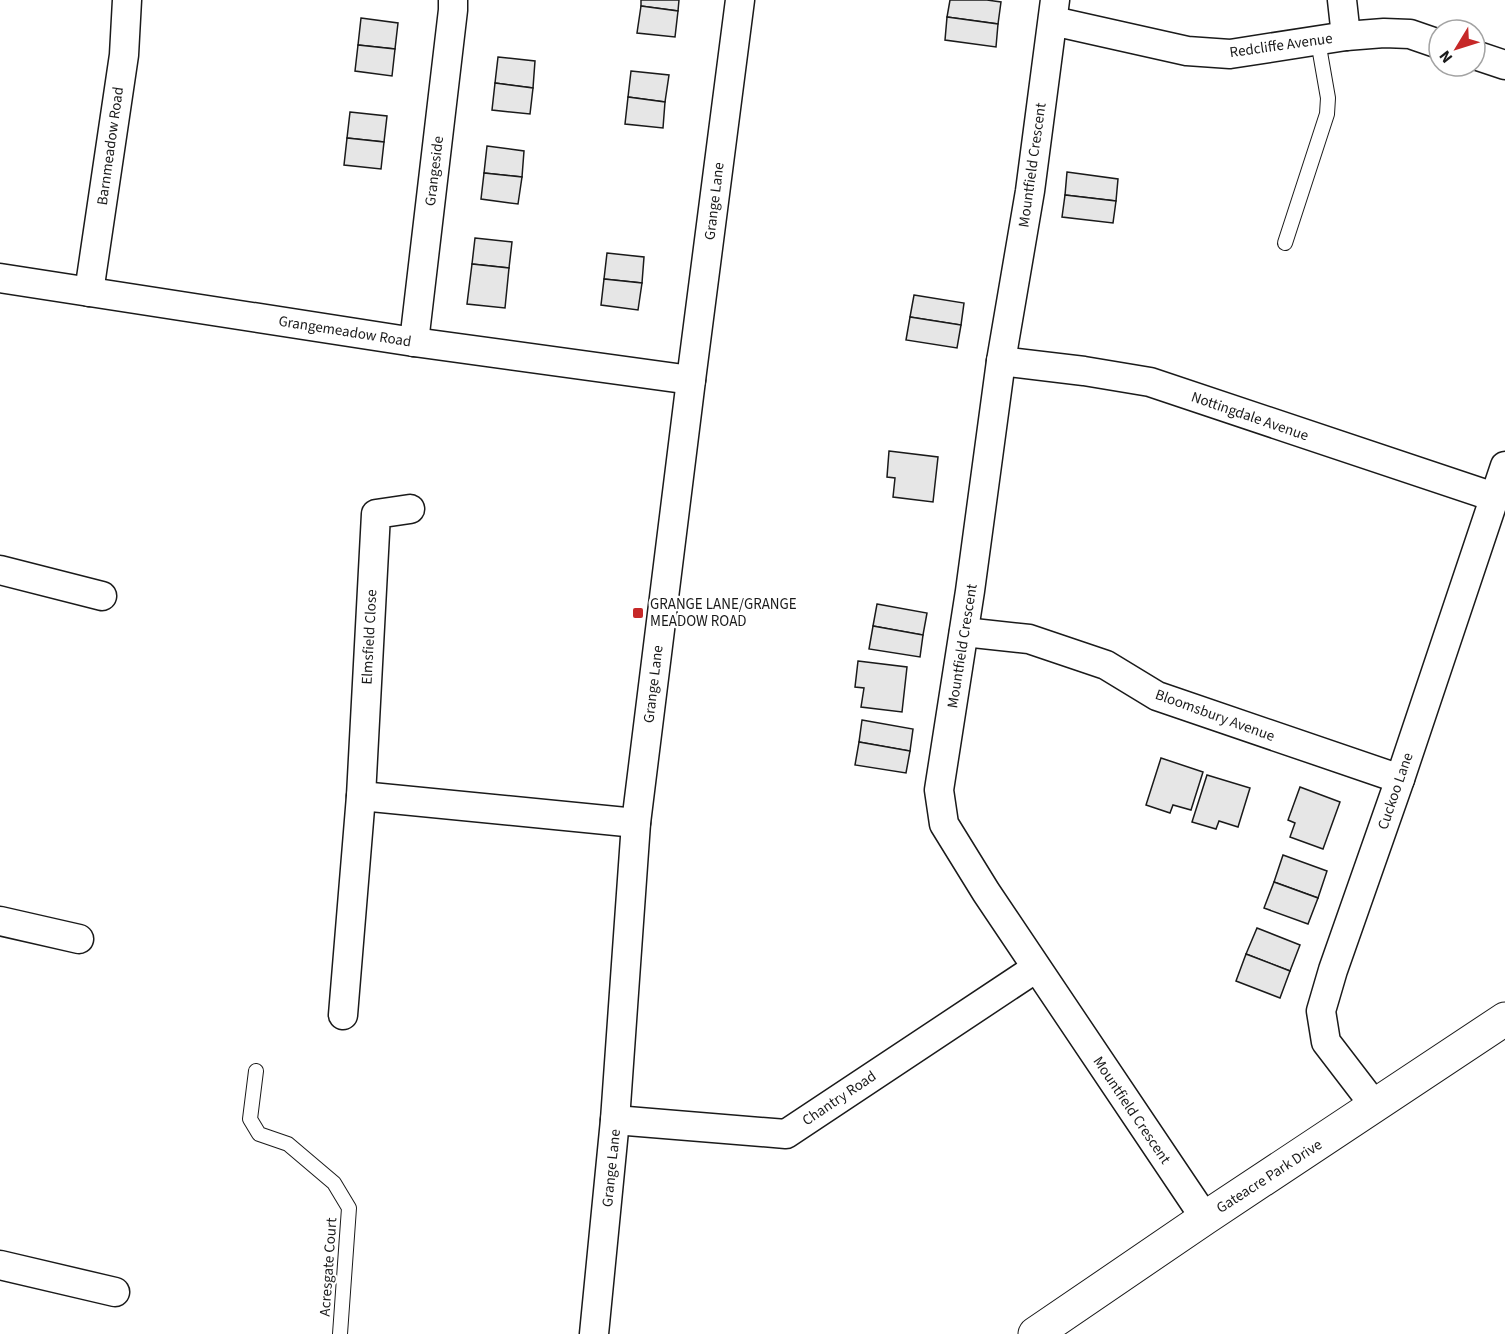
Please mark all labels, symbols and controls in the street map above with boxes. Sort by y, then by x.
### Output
north arrow [1427,18,1487,78]
street label: Redcliffe Avenue [1228,28,1334,63]
text: N [1434,46,1458,68]
street label: Barnmeadow Road [92,85,129,207]
street label: Mountfield Crescent [1013,101,1052,229]
street label: Grangeside [420,135,449,207]
street label: Grange Lane [699,161,730,241]
street label: Grangemeadow Road [277,311,413,352]
street label: Nottingdale Avenue [1188,387,1311,446]
street label: Mountfield Crescent [942,582,983,710]
street label: Elmsfield Close [357,589,382,685]
place label: GRANGE LANE/GRANGE MEADOW ROAD [650,594,797,632]
marker: GRANGE LANE/GRANGE MEADOW ROAD [631,606,645,620]
street label: Grange Lane [638,644,669,724]
street label: Bloomsbury Avenue [1152,684,1278,747]
street label: Cuckoo Lane [1372,750,1418,833]
street label: Mountfield Crescent [1088,1052,1175,1168]
street label: Chantry Road [798,1066,881,1131]
street label: Grange Lane [597,1128,626,1208]
street label: Gateacre Park Drive [1212,1134,1326,1218]
street label: Acresgate Court [315,1217,342,1317]

